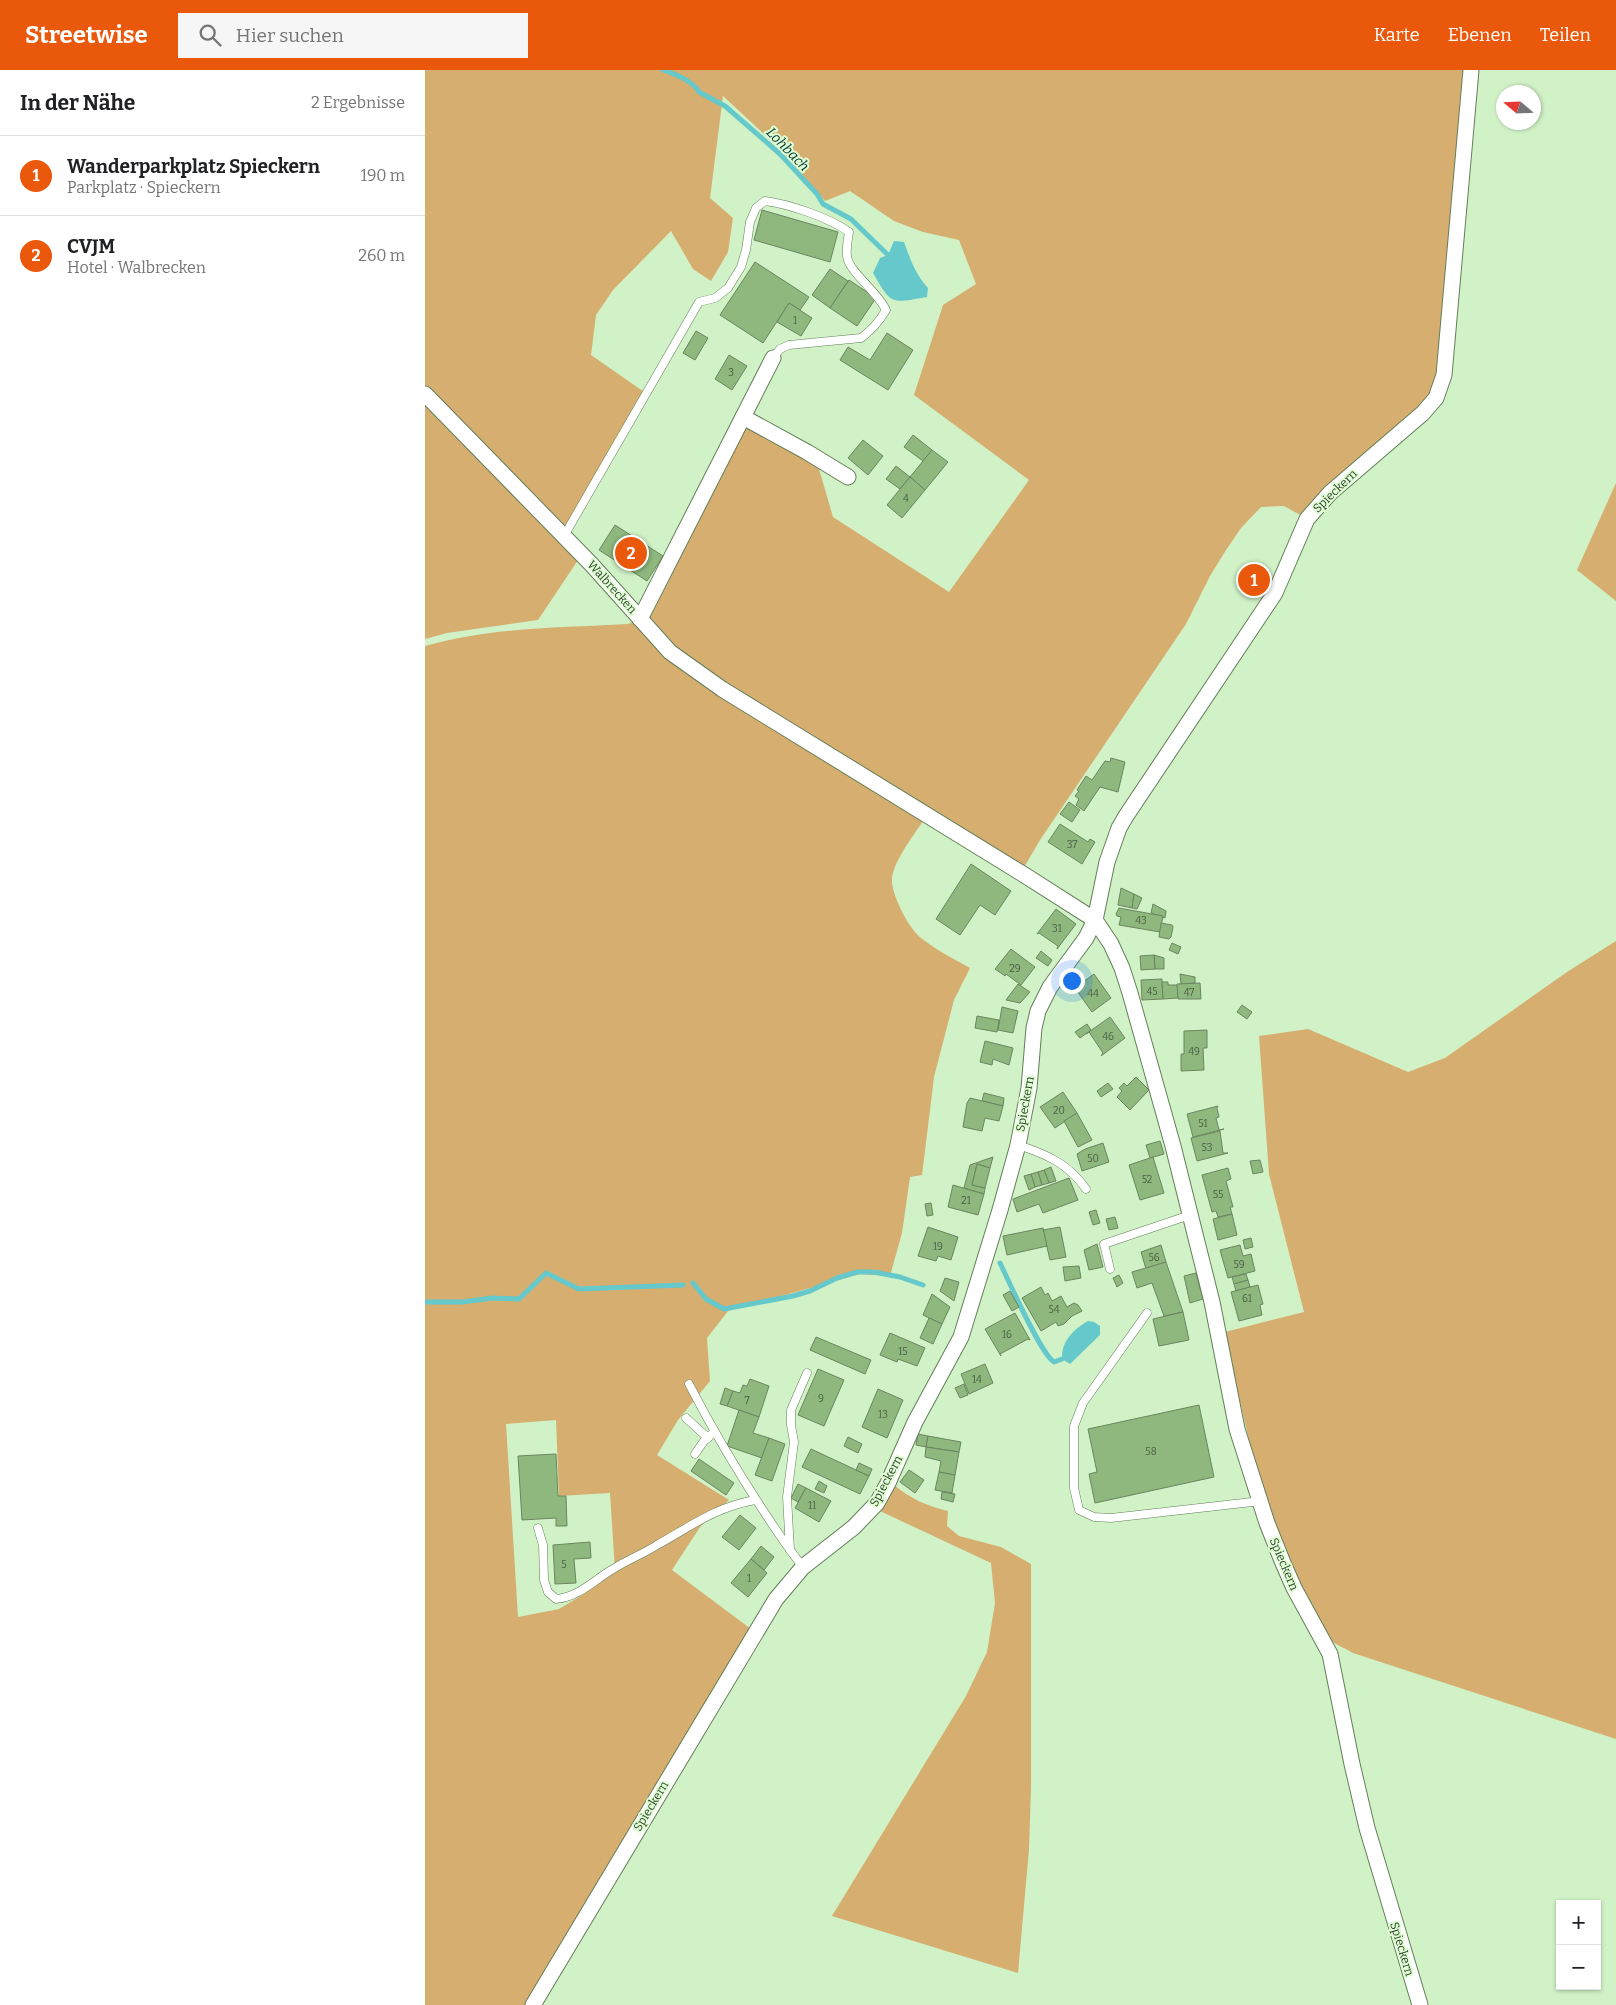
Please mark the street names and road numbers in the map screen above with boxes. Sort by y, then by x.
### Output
street label: Spieckern [1310,466,1360,515]
street label: Walbrecken [585,558,640,617]
street label: Spieckern [1013,1075,1037,1133]
street label: Spieckern [867,1453,905,1509]
street label: Spieckern [1267,1536,1301,1593]
street label: Spieckern [631,1778,672,1833]
street label: Spieckern [1387,1920,1417,1978]

